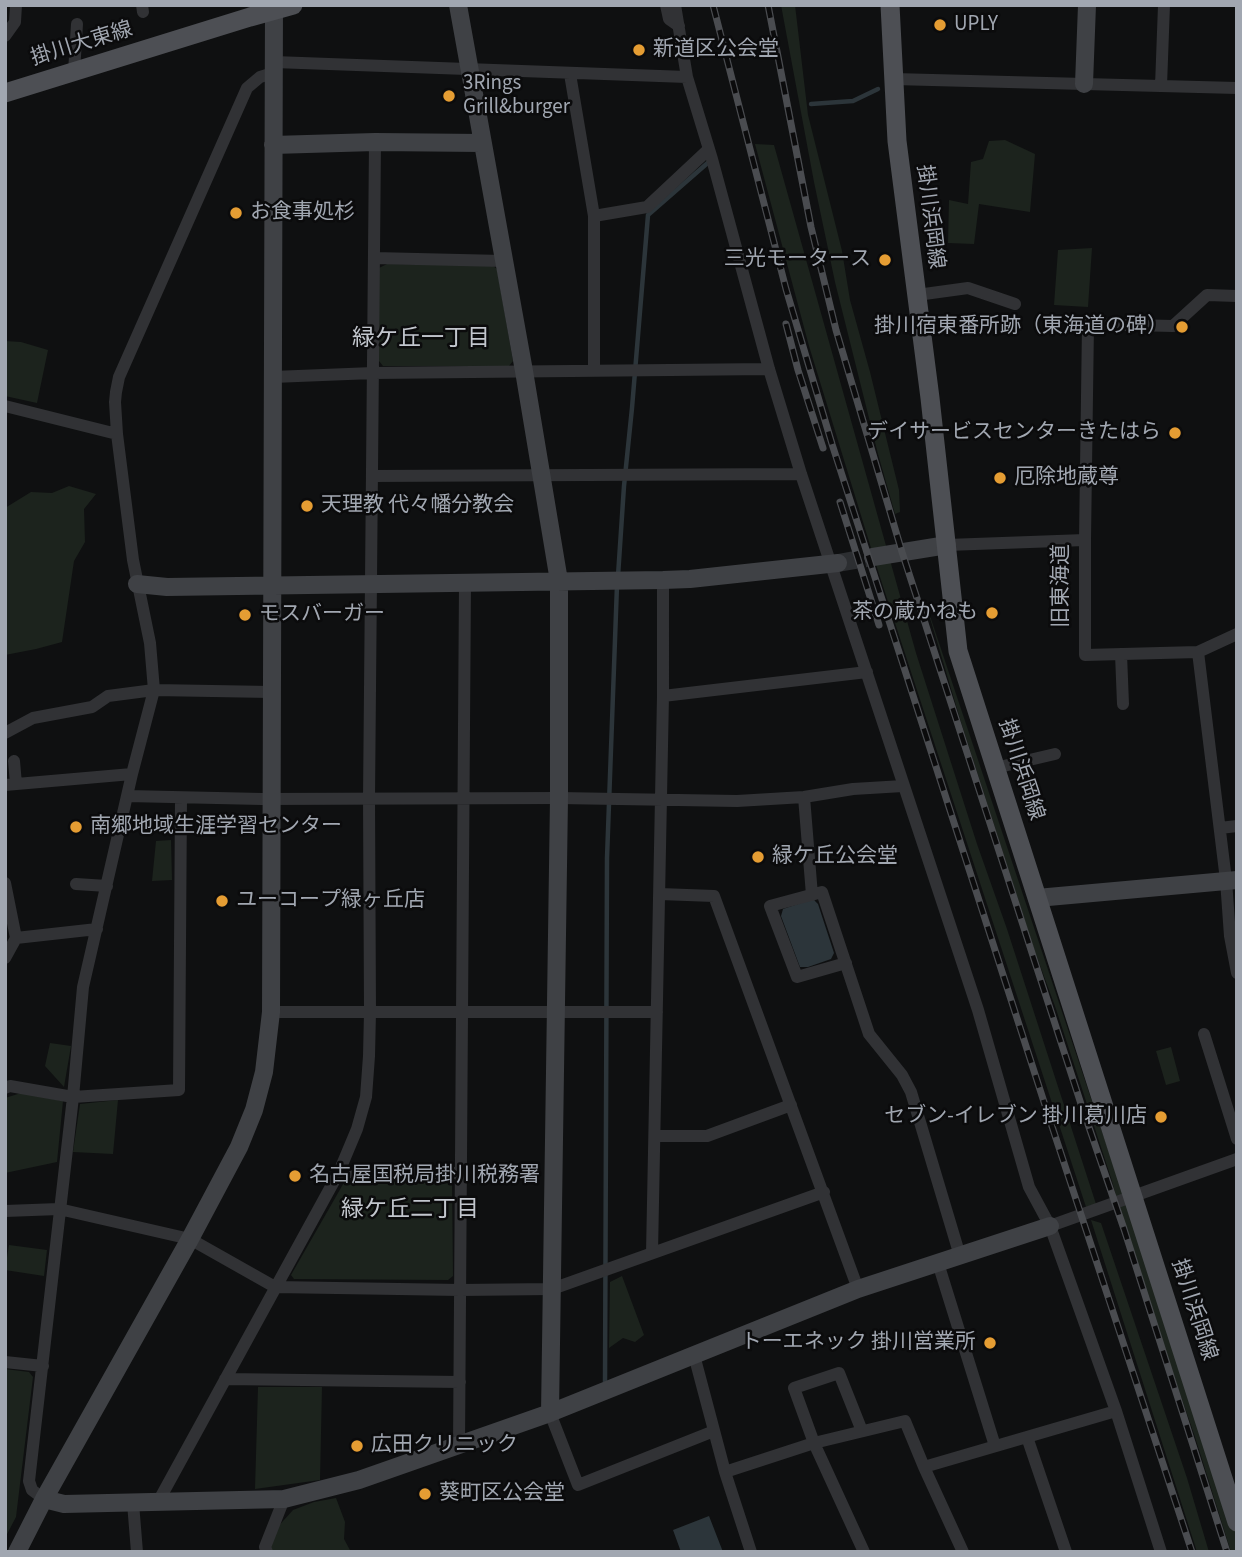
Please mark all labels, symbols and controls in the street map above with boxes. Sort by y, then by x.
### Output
place label: UPLY [954,12,998,38]
marker: UPLY [932,17,948,33]
street label: 掛川大東線 [28,18,136,72]
place label: 新道区公会堂 [653,37,779,63]
marker: 新道区公会堂 [631,42,647,58]
place label: 3Rings Grill&burger [463,71,570,121]
marker: 3Rings Grill&burger [441,88,457,104]
street label: 掛川浜岡線 [910,163,948,271]
place label: お食事処杉 [250,200,355,226]
marker: お食事処杉 [228,205,244,221]
place label: 三光モータース [724,247,871,273]
marker: 三光モータース [877,252,893,268]
place label: 掛川宿東番所跡（東海道の碑） [874,314,1168,340]
marker: 掛川宿東番所跡（東海道の碑） [1174,319,1190,335]
district label: 緑ケ丘一丁目 [352,326,490,354]
place label: デイサービスセンターきたはら [867,420,1161,446]
marker: デイサービスセンターきたはら [1167,425,1183,441]
place label: 厄除地蔵尊 [1014,465,1119,491]
marker: 厄除地蔵尊 [992,470,1008,486]
place label: 天理教 代々幡分教会 [321,493,514,519]
marker: 天理教 代々幡分教会 [299,498,315,514]
street label: 旧東海道 [1049,544,1075,628]
place label: 茶の蔵かねも [852,600,978,626]
place label: モスバーガー [259,602,385,628]
marker: 茶の蔵かねも [984,605,1000,621]
marker: モスバーガー [237,607,253,623]
street label: 掛川浜岡線 [992,716,1048,824]
place label: 南郷地域生涯学習センター [90,814,342,840]
marker: 南郷地域生涯学習センター [68,819,84,835]
place label: 緑ケ丘公会堂 [772,844,898,870]
marker: 緑ケ丘公会堂 [750,849,766,865]
place label: ユーコープ緑ヶ丘店 [236,888,425,914]
marker: ユーコープ緑ヶ丘店 [214,893,230,909]
place label: セブン-イレブン 掛川葛川店 [884,1104,1147,1130]
marker: セブン-イレブン 掛川葛川店 [1153,1109,1169,1125]
place label: 名古屋国税局掛川税務署 [309,1163,540,1189]
marker: 名古屋国税局掛川税務署 [287,1168,303,1184]
district label: 緑ケ丘二丁目 [341,1197,479,1225]
street label: 掛川浜岡線 [1165,1256,1221,1364]
place label: トーエネック 掛川営業所 [741,1330,976,1356]
marker: トーエネック 掛川営業所 [982,1335,998,1351]
place label: 広田クリニック [371,1433,518,1459]
marker: 広田クリニック [349,1438,365,1454]
place label: 葵町区公会堂 [439,1481,565,1507]
marker: 葵町区公会堂 [417,1486,433,1502]

